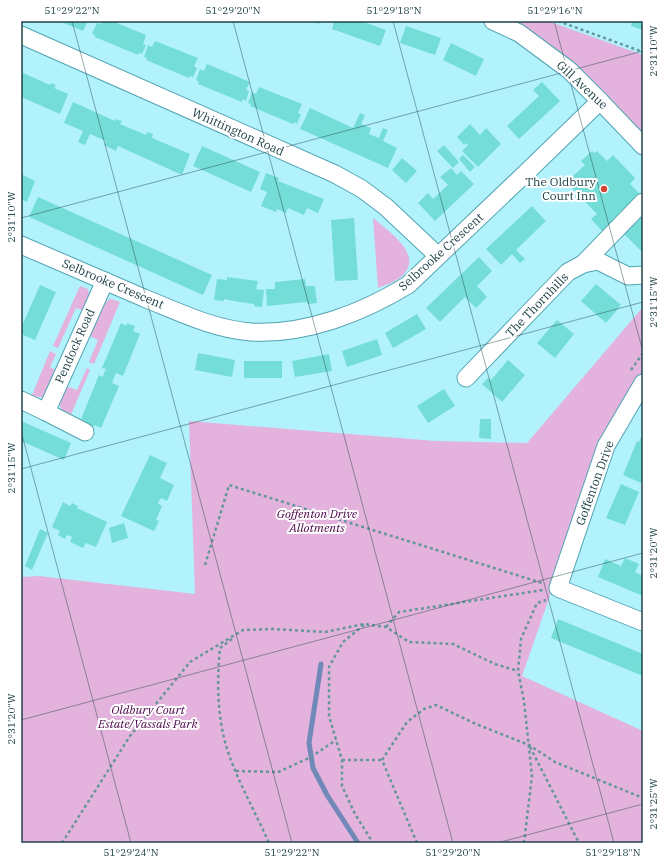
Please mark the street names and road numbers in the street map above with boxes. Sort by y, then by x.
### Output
street label: Gill Avenue [554,57,611,112]
street label: Whittington Road [190,104,287,159]
street label: Selbrooke Crescent [395,210,486,294]
street label: Selbrooke Crescent [60,255,166,312]
street label: The Thornhills [502,269,571,340]
street label: Pendock Road [51,306,98,385]
street label: Goffenton Drive [572,438,617,527]

